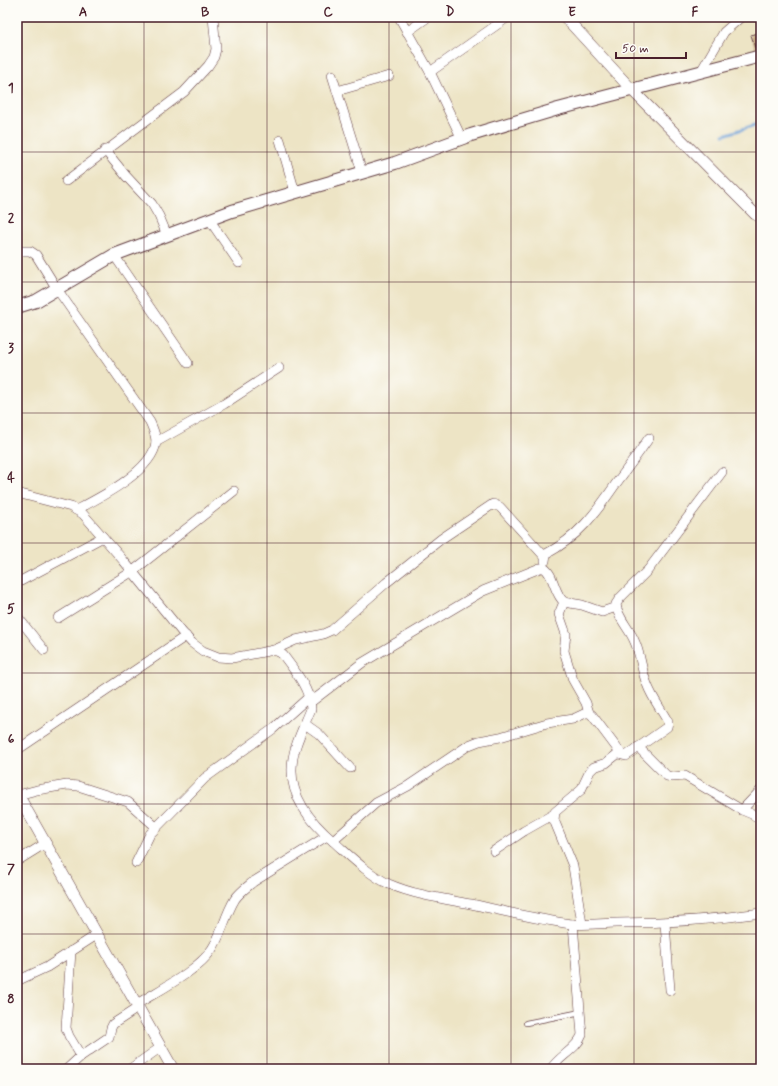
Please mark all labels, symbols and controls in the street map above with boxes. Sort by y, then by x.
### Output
text: A [79,4,87,21]
text: B [201,4,210,21]
text: C [323,4,333,21]
text: D [446,4,455,21]
text: E [568,4,576,21]
text: F [692,4,699,21]
scale bar [616,34,686,60]
text: 50 m [622,41,649,57]
text: 1 [8,80,14,97]
text: 2 [8,210,15,227]
text: 3 [8,340,14,357]
text: 4 [7,470,15,487]
text: 5 [7,601,15,618]
text: 6 [8,731,15,748]
text: 7 [7,861,15,878]
text: 8 [7,991,15,1008]

